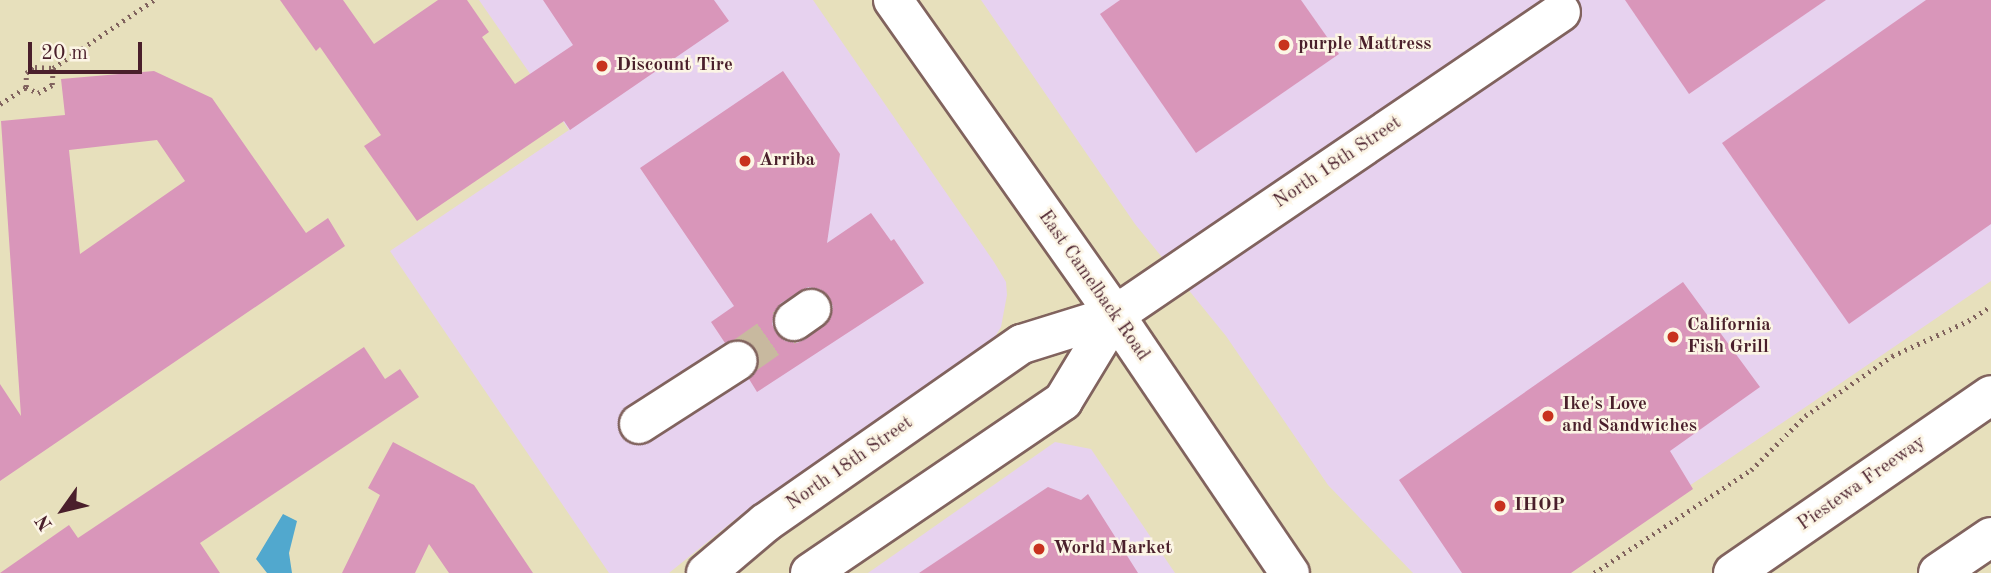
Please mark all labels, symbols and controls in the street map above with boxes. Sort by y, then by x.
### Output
scale bar [32,28,145,72]
place label: purple Mattress [1298,34,1431,56]
marker: purple Mattress [1276,37,1292,53]
text: 20 m [41,43,88,64]
place label: Discount Tire [616,55,733,77]
marker: Discount Tire [594,58,610,74]
street label: North 18th Street [1270,112,1406,214]
place label: Arriba [759,150,815,172]
marker: Arriba [737,153,753,169]
street label: East Camelback Road [1032,206,1154,366]
place label: California Fish Grill [1687,315,1771,359]
marker: California Fish Grill [1665,329,1681,345]
place label: Ike's Love and Sandwiches [1562,394,1697,438]
marker: Ike's Love and Sandwiches [1540,408,1556,424]
street label: North 18th Street [782,412,918,516]
street label: Piestewa Freeway [1794,431,1930,537]
north arrow [28,475,98,545]
place label: IHOP [1514,495,1565,517]
marker: IHOP [1492,498,1508,514]
text: N [33,511,57,533]
place label: World Market [1053,538,1172,560]
marker: World Market [1031,541,1047,557]

